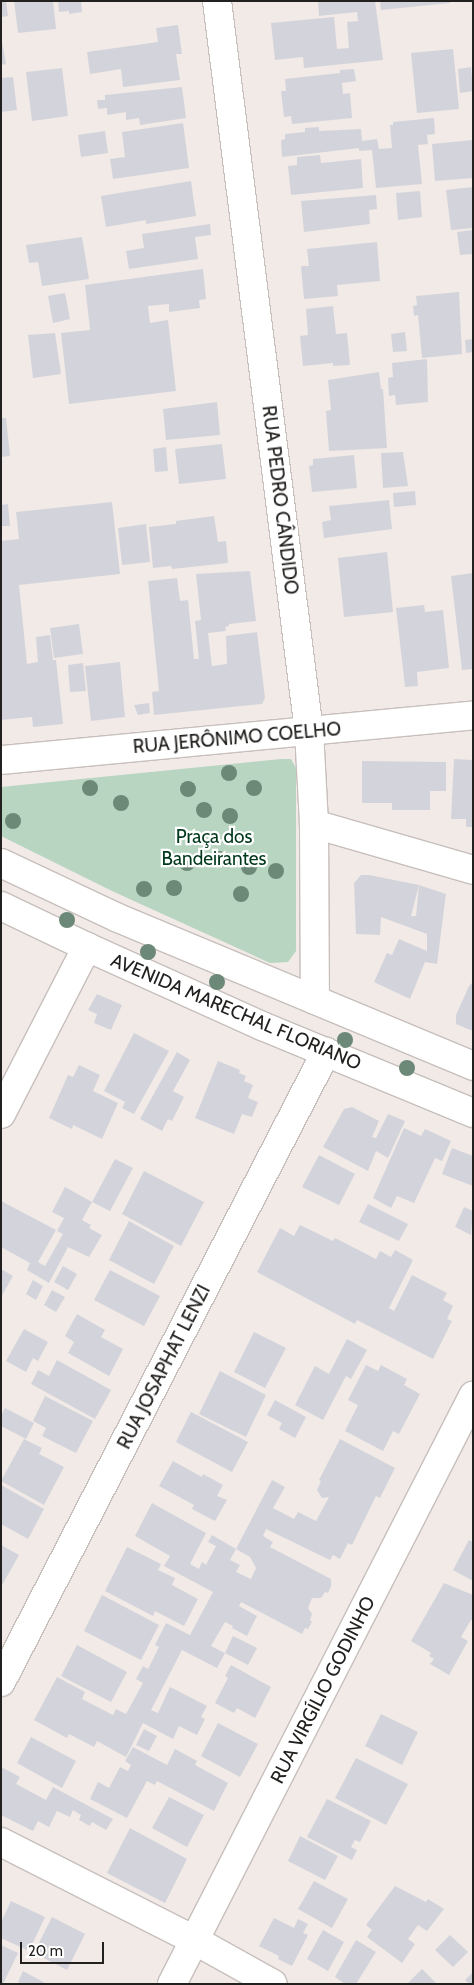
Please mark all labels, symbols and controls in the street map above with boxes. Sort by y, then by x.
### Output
street label: RUA PEDRO CÂNDIDO [257,404,303,596]
street label: RUA JERÔNIMO COELHO [132,718,342,758]
park label: Praça dos Bandeirantes [162,826,266,870]
street label: AVENIDA MARECHAL FLORIANO [107,949,365,1075]
street label: RUA JOSAPHAT LENZI [113,1281,215,1453]
street label: RUA VIRGÍLIO GODINHO [266,1593,380,1787]
scale bar [22,1932,106,1964]
text: 20 m [28,1942,63,1960]

